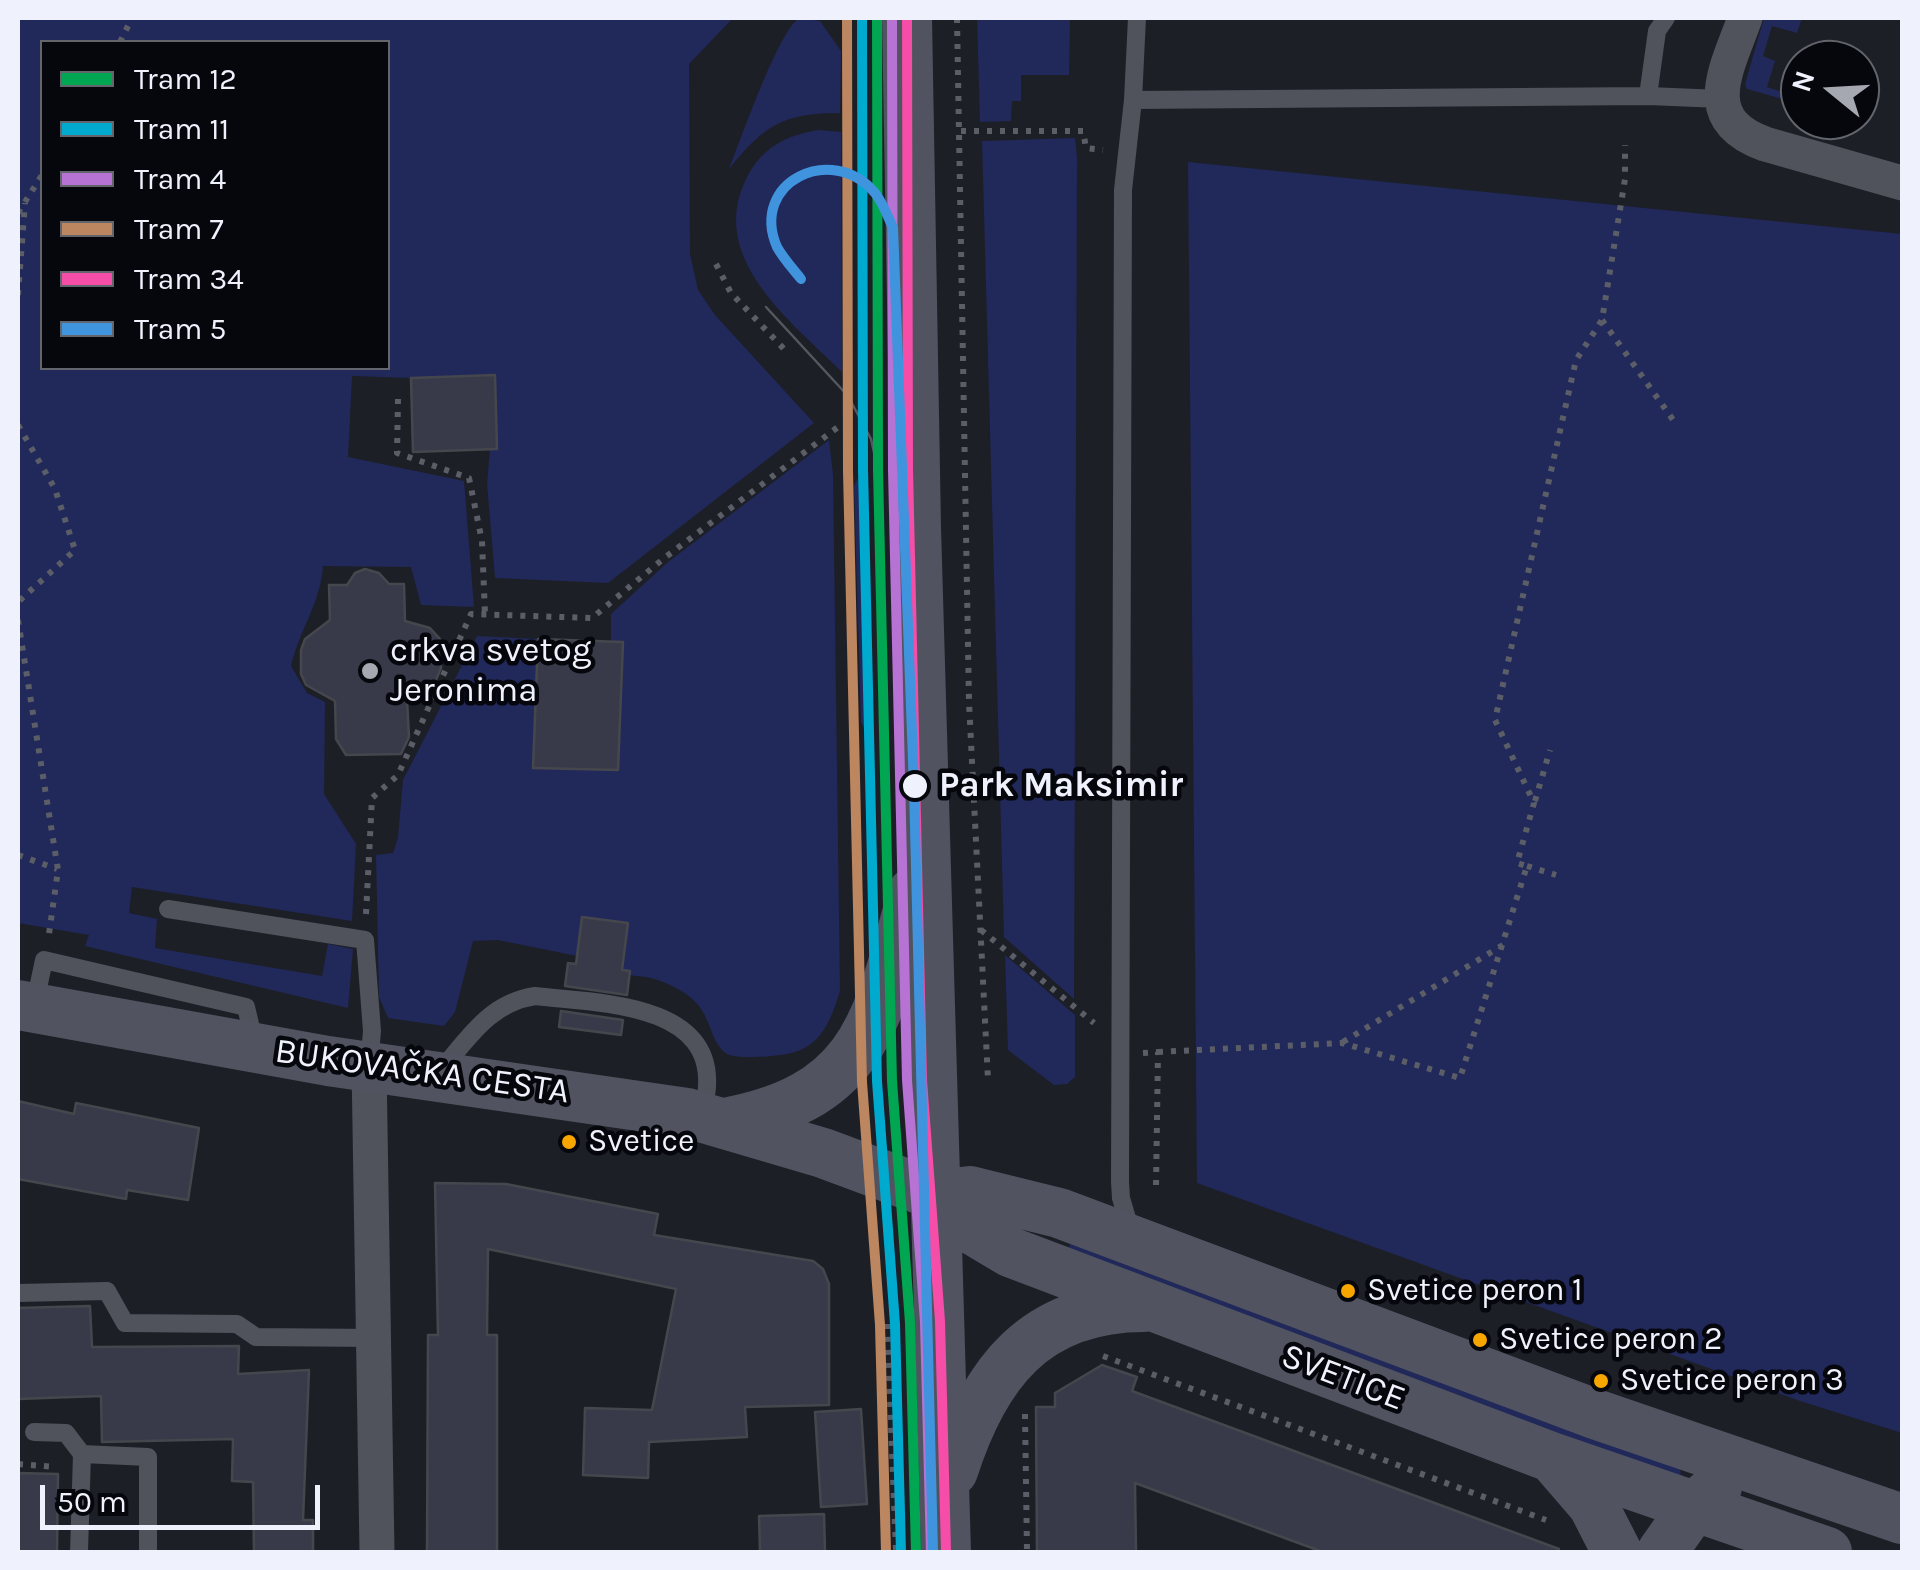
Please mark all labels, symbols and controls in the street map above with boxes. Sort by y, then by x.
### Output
legend [40,40,390,370]
north arrow [1780,40,1880,140]
text: Tram 12 [134,61,237,97]
text: N [1784,67,1822,96]
text: Tram 11 [134,111,229,147]
text: Tram 4 [134,161,226,197]
text: Tram 7 [134,211,223,247]
text: Tram 34 [134,261,244,297]
text: Tram 5 [134,311,226,347]
place label: crkva svetog Jeronima [390,630,592,712]
marker: crkva svetog Jeronima [359,660,381,682]
place label: Park Maksimir [939,765,1183,807]
marker: Park Maksimir [900,771,930,801]
street label: BUKOVAČKA CESTA [272,1031,572,1113]
place label: Svetice [588,1123,694,1161]
marker: Svetice [559,1132,579,1152]
place label: Svetice peron 1 [1367,1272,1583,1310]
marker: Svetice peron 1 [1338,1281,1358,1301]
place label: Svetice peron 2 [1499,1321,1723,1359]
marker: Svetice peron 2 [1470,1330,1490,1350]
street label: SVETICE [1275,1335,1411,1421]
place label: Svetice peron 3 [1620,1362,1844,1400]
marker: Svetice peron 3 [1591,1371,1611,1391]
scale bar [45,1465,325,1527]
text: 50 m [57,1484,127,1520]

